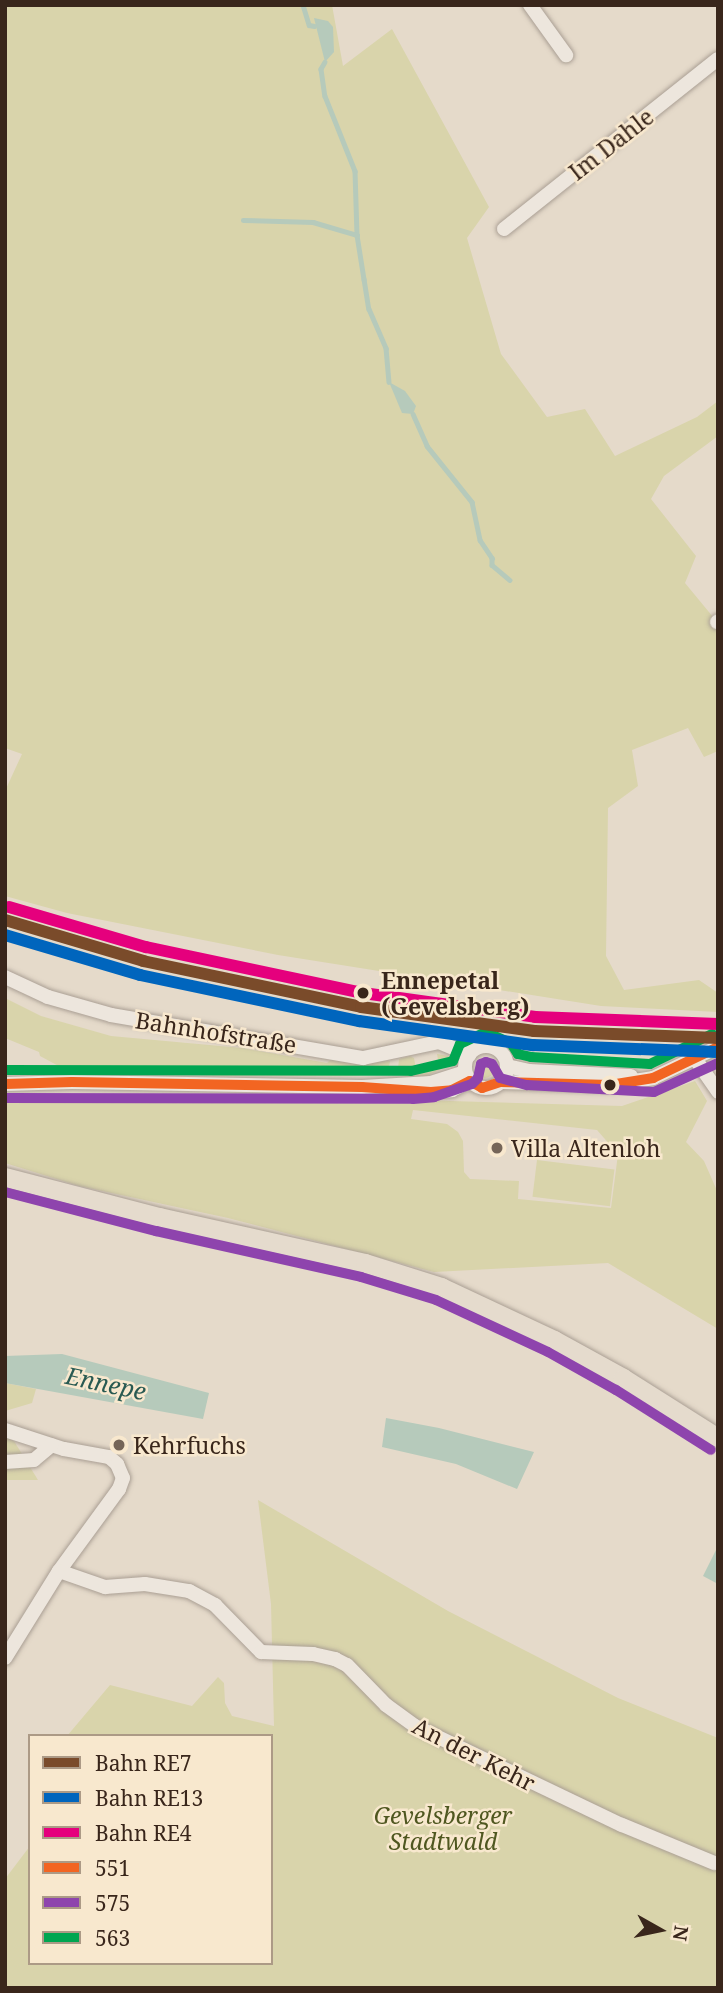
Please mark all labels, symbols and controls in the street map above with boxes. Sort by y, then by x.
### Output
street label: Im Dahle [563,102,659,186]
place label: Ennepetal (Gevelsberg) [381,966,530,1020]
marker: Ennepetal (Gevelsberg) [351,981,375,1005]
street label: Bahnhofstraße [133,1006,299,1058]
unlabelled marker [603,1078,617,1092]
place label: Villa Altenloh [511,1134,661,1162]
marker: Villa Altenloh [489,1140,505,1156]
water label: Ennepe [63,1360,149,1406]
place label: Kehrfuchs [133,1431,246,1459]
marker: Kehrfuchs [111,1437,127,1453]
street label: An der Kehr [408,1711,540,1797]
legend [28,1734,273,1965]
text: Bahn RE7 [95,1749,192,1777]
text: Bahn RE13 [95,1784,203,1812]
park label: Gevelsberger Stadtwald [374,1801,512,1855]
text: Bahn RE4 [95,1819,192,1847]
text: 551 [95,1854,130,1882]
text: 575 [95,1889,130,1917]
north arrow [625,1895,695,1965]
text: 563 [95,1924,130,1952]
text: N [667,1924,695,1943]

